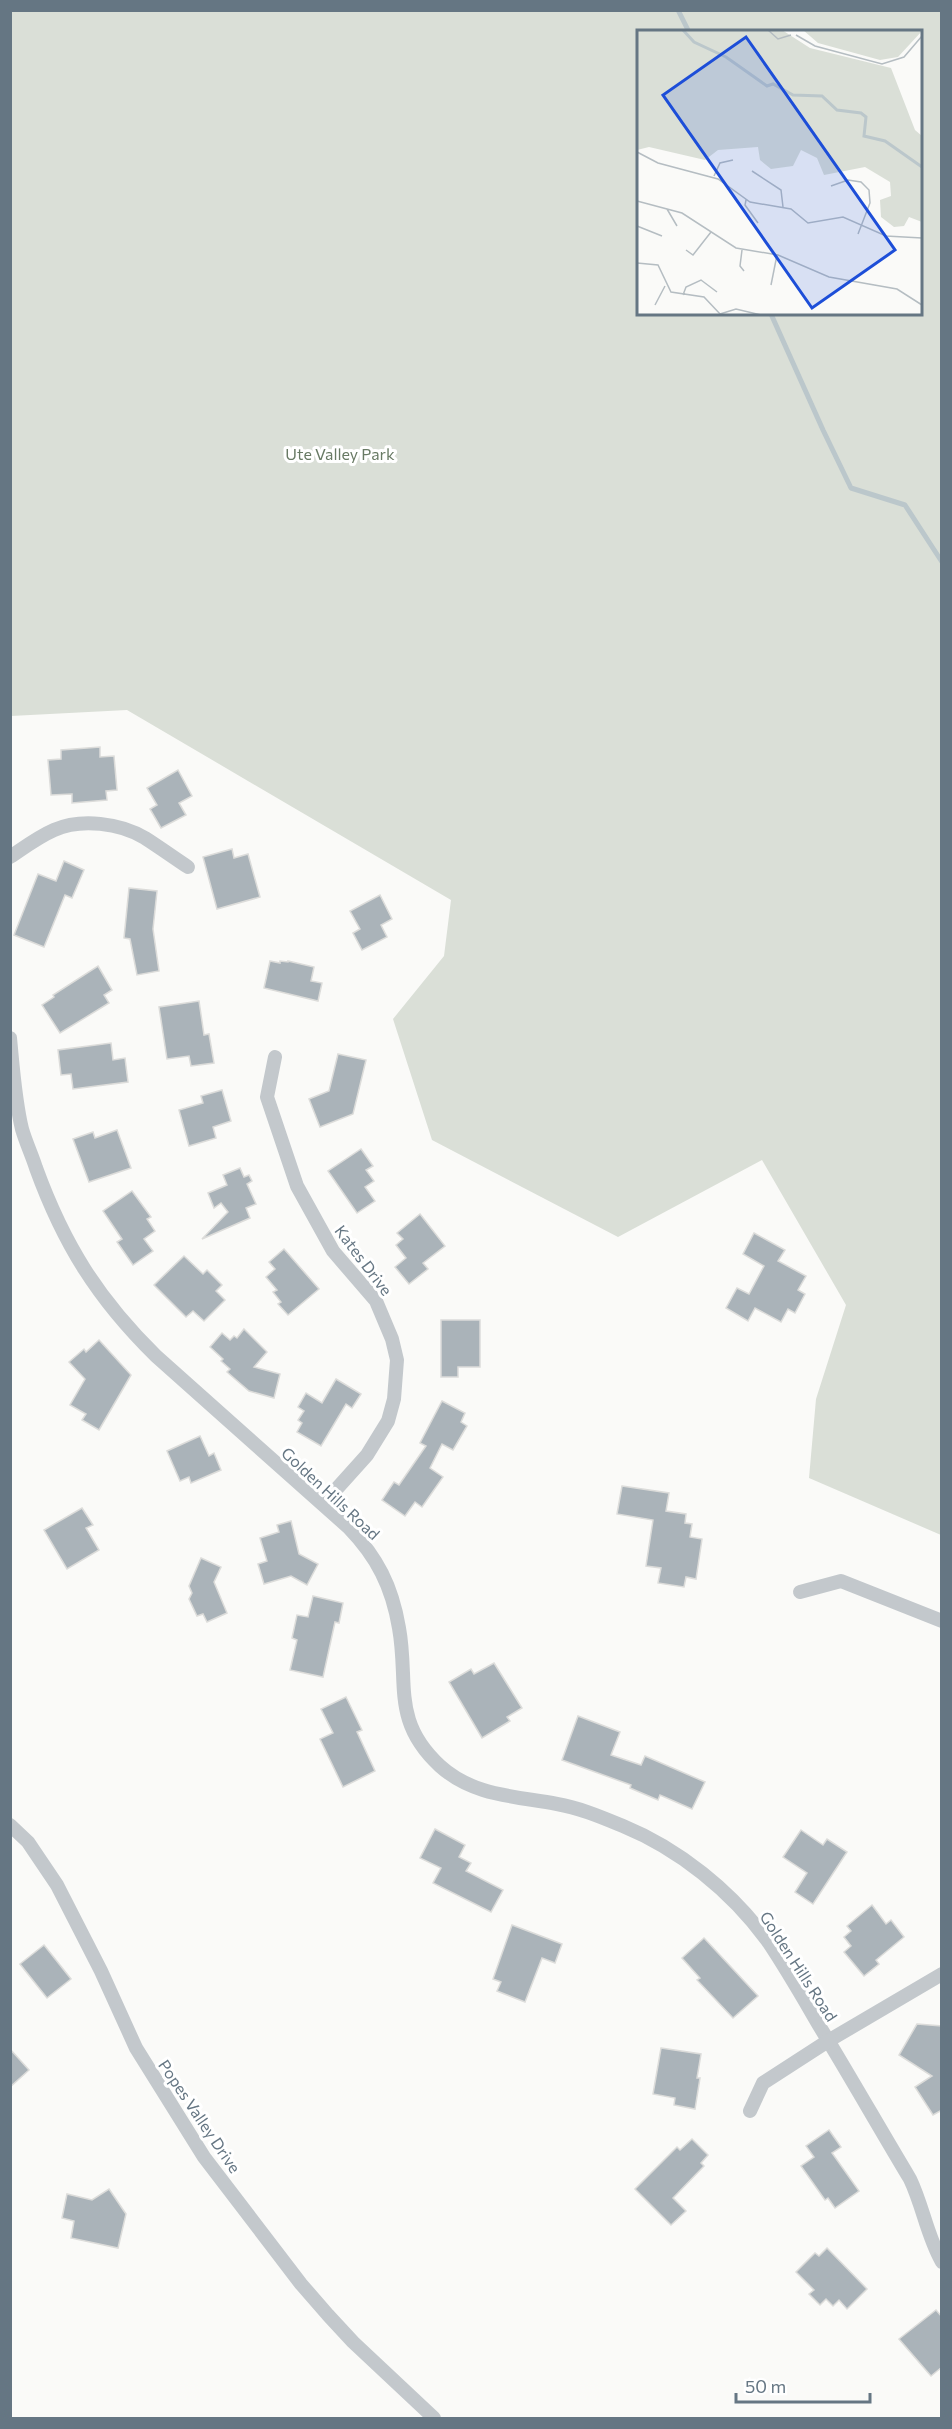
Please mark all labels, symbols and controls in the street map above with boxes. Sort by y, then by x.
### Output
inset map [637,30,922,315]
park label: Ute Valley Park [285,444,395,463]
street label: Kates Drive [331,1221,397,1299]
street label: Golden Hills Road [278,1443,384,1543]
street label: Golden Hills Road [756,1907,842,2025]
street label: Popes Valley Drive [155,2056,245,2176]
scale bar [736,2366,870,2404]
text: 50 m [745,2375,786,2397]

